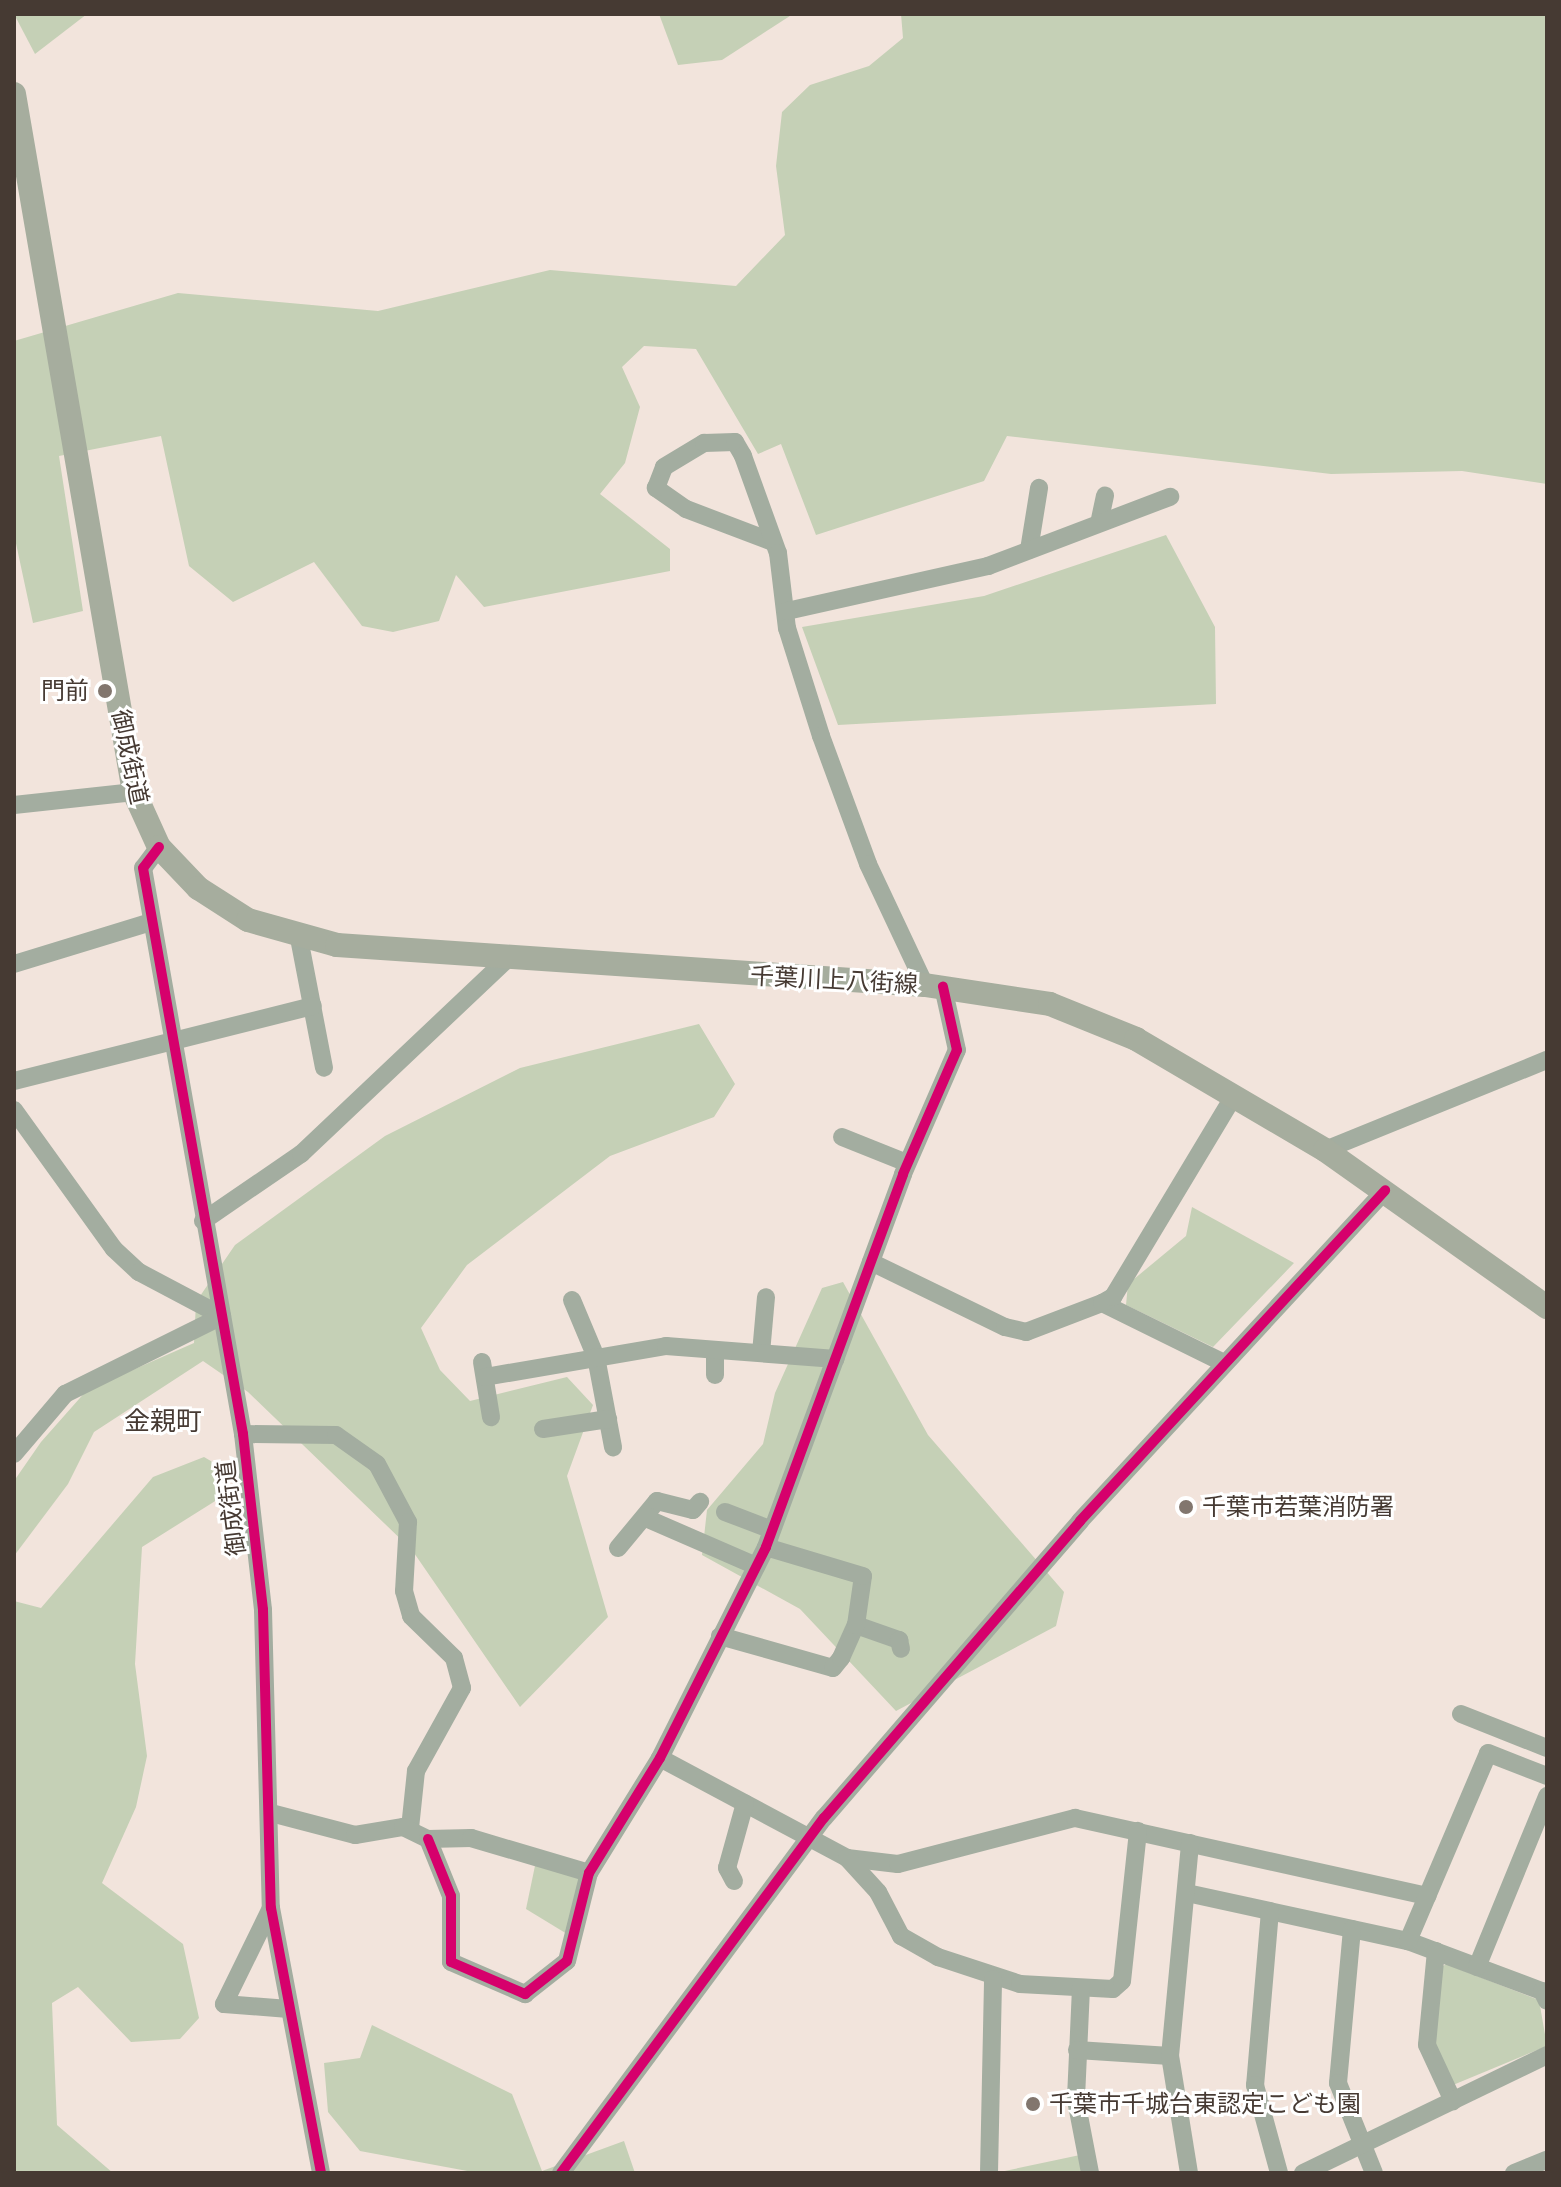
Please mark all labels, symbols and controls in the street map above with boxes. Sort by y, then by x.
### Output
place label: 門前 [41,677,89,705]
marker: 門前 [96,682,114,700]
street label: 御成街道 [106,707,154,807]
street label: 千葉川上八街線 [749,961,919,999]
district label: 金親町 [124,1406,202,1438]
street label: 御成街道 [211,1459,251,1557]
place label: 千葉市若葉消防署 [1202,1493,1394,1521]
marker: 千葉市若葉消防署 [1177,1498,1195,1516]
place label: 千葉市千城台東認定こども園 [1049,2090,1361,2118]
marker: 千葉市千城台東認定こども園 [1024,2095,1042,2113]

